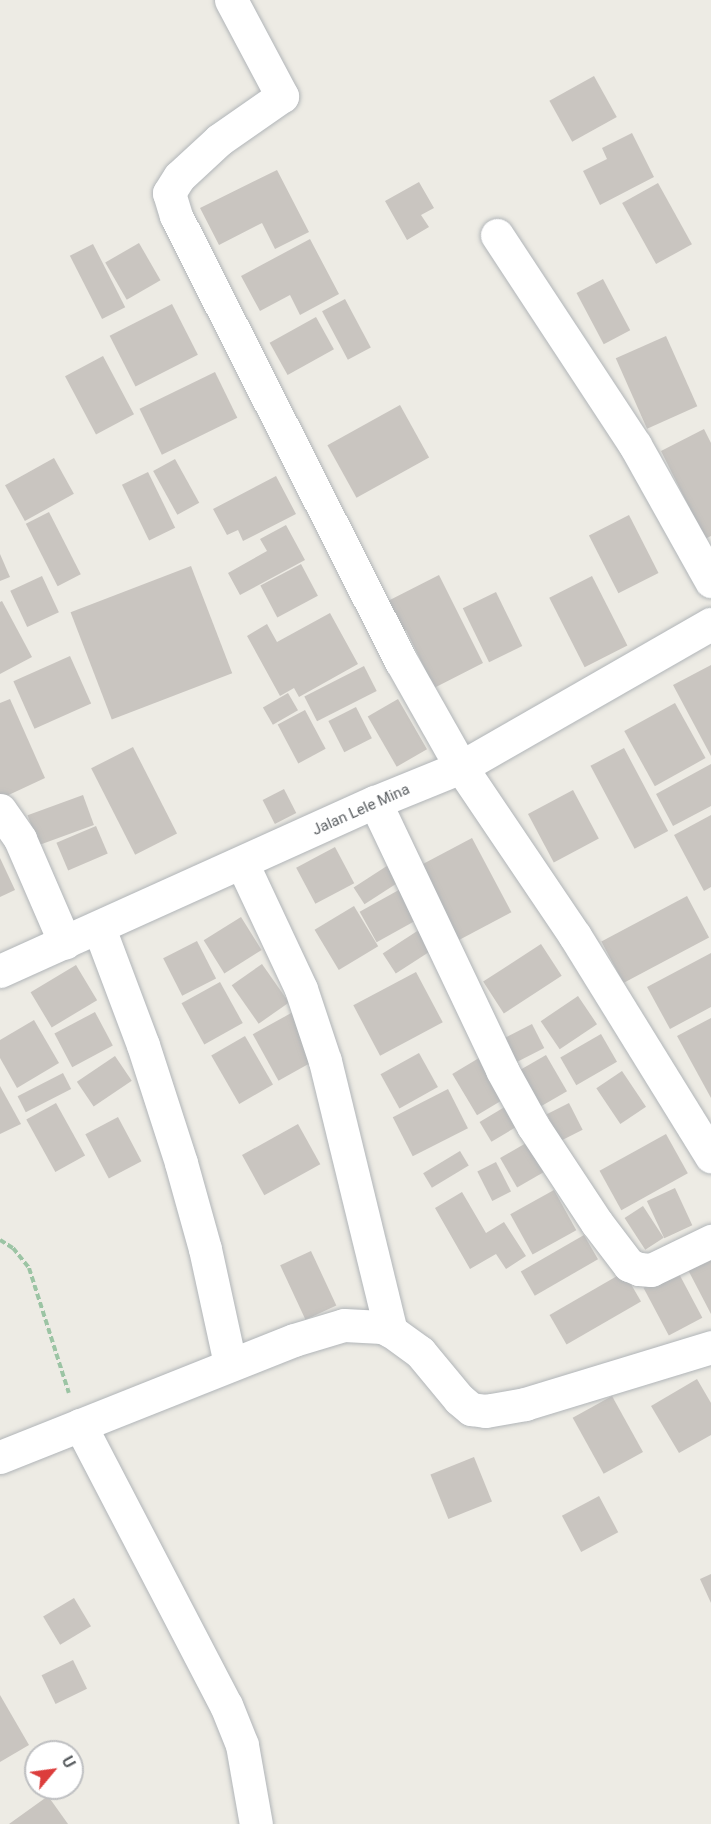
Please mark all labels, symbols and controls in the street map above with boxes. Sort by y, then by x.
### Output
street label: Jalan Lele Mina [309,780,413,840]
north arrow [24,1740,84,1800]
text: U [58,1753,79,1771]

